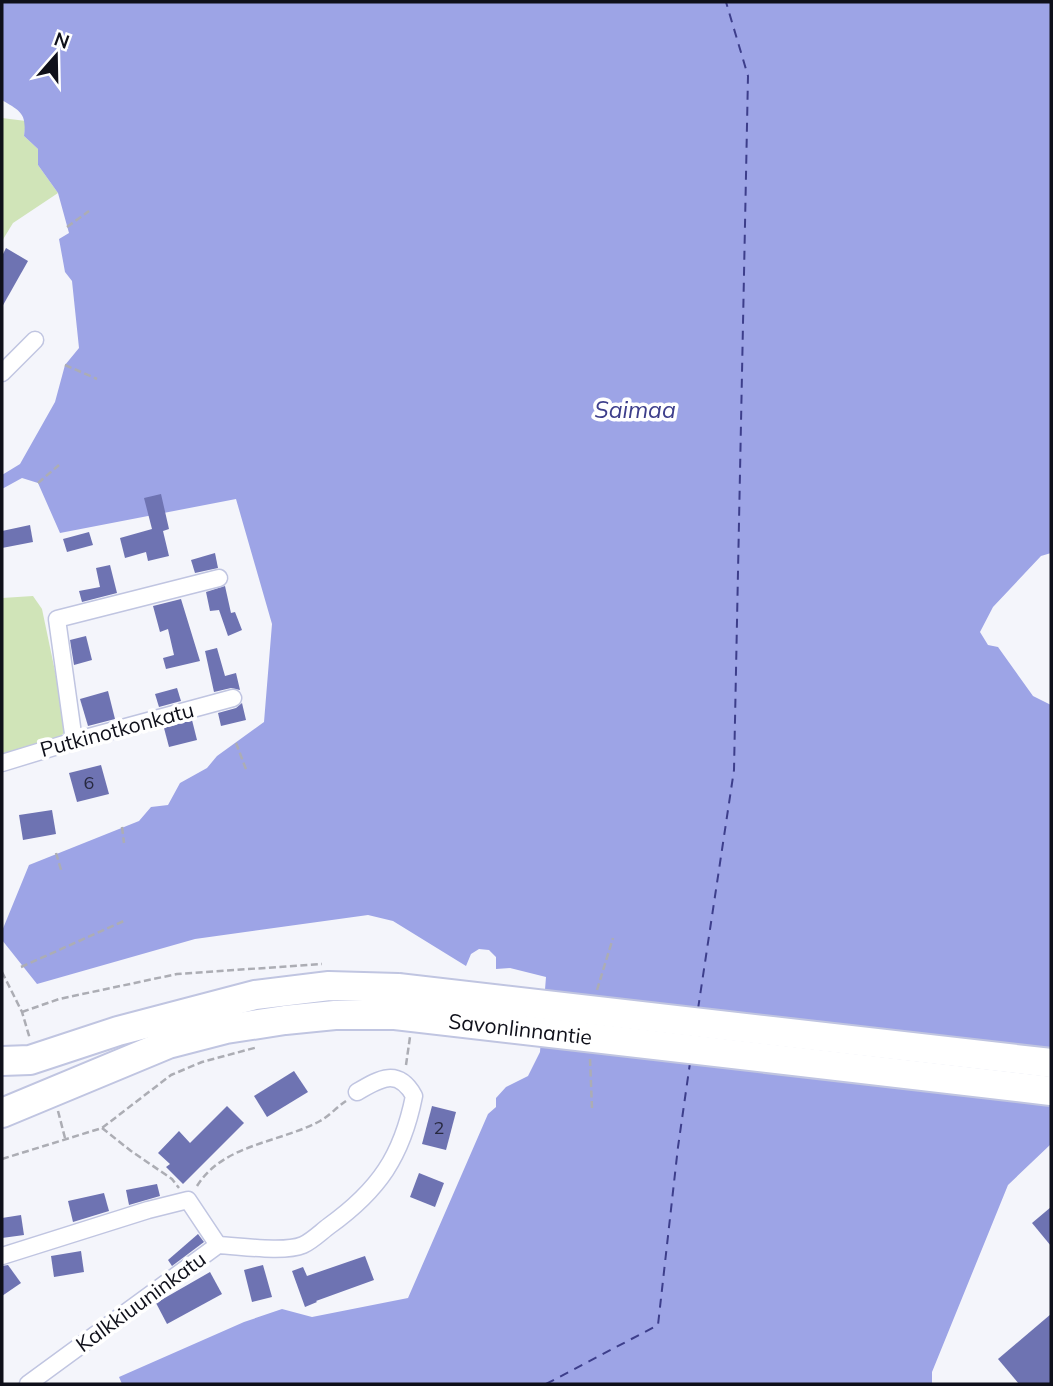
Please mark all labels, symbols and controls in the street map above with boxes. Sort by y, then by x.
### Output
north arrow [21,21,91,91]
text: N [51,26,73,54]
water label: Saimaa [594,395,676,424]
street label: Putkinotkonkatu [37,696,196,762]
house number: 6 [84,771,94,794]
street label: Savonlinnantie [447,1007,593,1050]
house number: 2 [434,1116,444,1139]
street label: Kalkkiuuninkatu [70,1245,210,1357]

